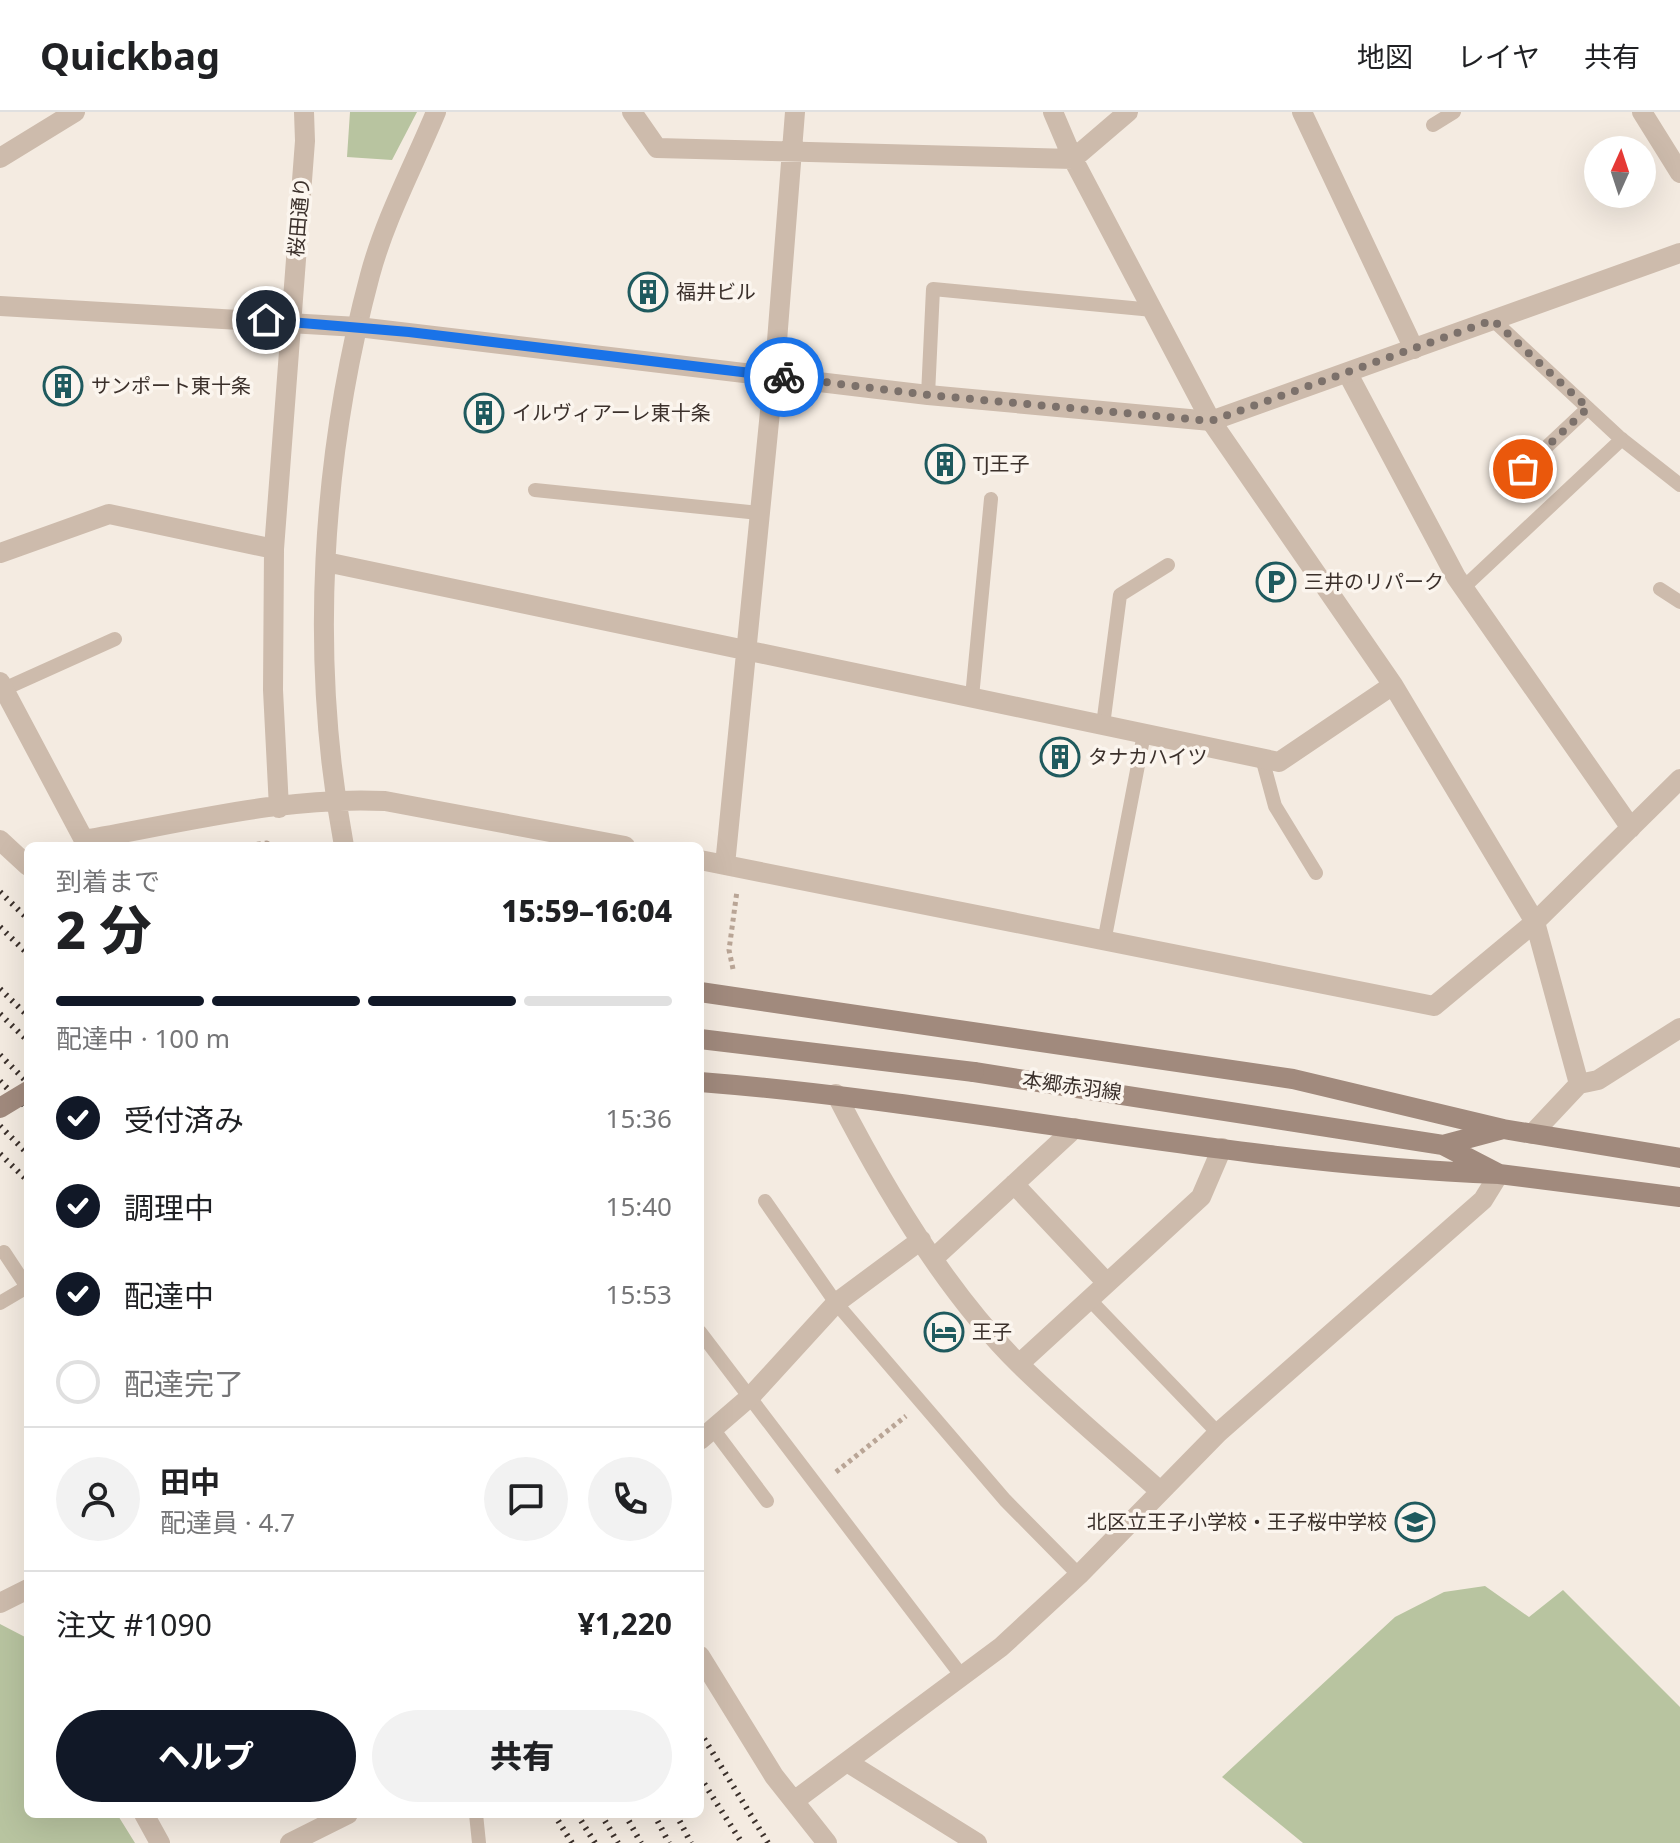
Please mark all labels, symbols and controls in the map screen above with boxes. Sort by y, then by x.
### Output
text: Quickbag [40,29,220,81]
text: 地図 [1357,37,1413,75]
text: レイヤ [1457,37,1540,75]
text: 共有 [1584,37,1640,75]
north arrow [1584,136,1656,208]
map controls [1584,136,1656,208]
street label: 桜田通り [282,176,315,258]
building icon: 福井ビル [627,271,669,313]
place label: 福井ビル [676,278,756,305]
pin [232,286,300,354]
icon: home [244,298,288,342]
courier [744,337,824,417]
icon: bike [762,355,806,399]
building icon: サンポート東十条 [42,365,84,407]
place label: サンポート東十条 [91,372,251,399]
building icon: イルヴィアーレ東十条 [463,392,505,434]
place label: イルヴィアーレ東十条 [512,399,711,426]
pin [1489,435,1557,503]
building icon: TJ王子 [924,443,966,485]
icon: bag [1501,447,1545,491]
place label: TJ王子 [973,450,1030,477]
parking icon: 三井のリパーク [1255,561,1297,603]
place label: 三井のリパーク [1304,568,1444,595]
building icon: タナカハイツ [1039,736,1081,778]
place label: タナカハイツ [1088,743,1208,770]
text: 到着まで [56,863,160,899]
text: 15:59–16:04 [501,890,672,931]
text: 2 分 [56,893,152,964]
text: 配達中 · 100 m [56,1020,230,1056]
street label: 本郷赤羽線 [1021,1065,1123,1106]
icon: check [56,1096,100,1140]
text: 受付済み [124,1099,244,1140]
text: 15:36 [606,1100,672,1136]
icon: check [56,1184,100,1228]
text: 調理中 [124,1187,214,1228]
text: 15:40 [606,1188,672,1224]
icon: check [56,1272,100,1316]
text: 配達中 [124,1275,214,1316]
text: 15:53 [606,1276,672,1312]
hotel icon: 王子 [923,1311,965,1353]
place label: 王子 [972,1318,1012,1345]
text: 配達完了 [124,1363,244,1404]
button: person [56,1457,140,1541]
button: chat [484,1457,568,1541]
button: phone [588,1457,672,1541]
text: 田中 [160,1461,220,1502]
school or university icon: 北区立王子小学校・王子桜中学校 [1394,1501,1436,1543]
text: 配達員 · 4.7 [160,1504,295,1540]
place label: 北区立王子小学校・王子桜中学校 [1087,1508,1387,1535]
text: ¥1,220 [578,1603,672,1644]
text: 注文 #1090 [56,1604,212,1645]
button: ヘルプ [56,1710,356,1802]
button: 共有 [372,1710,672,1802]

